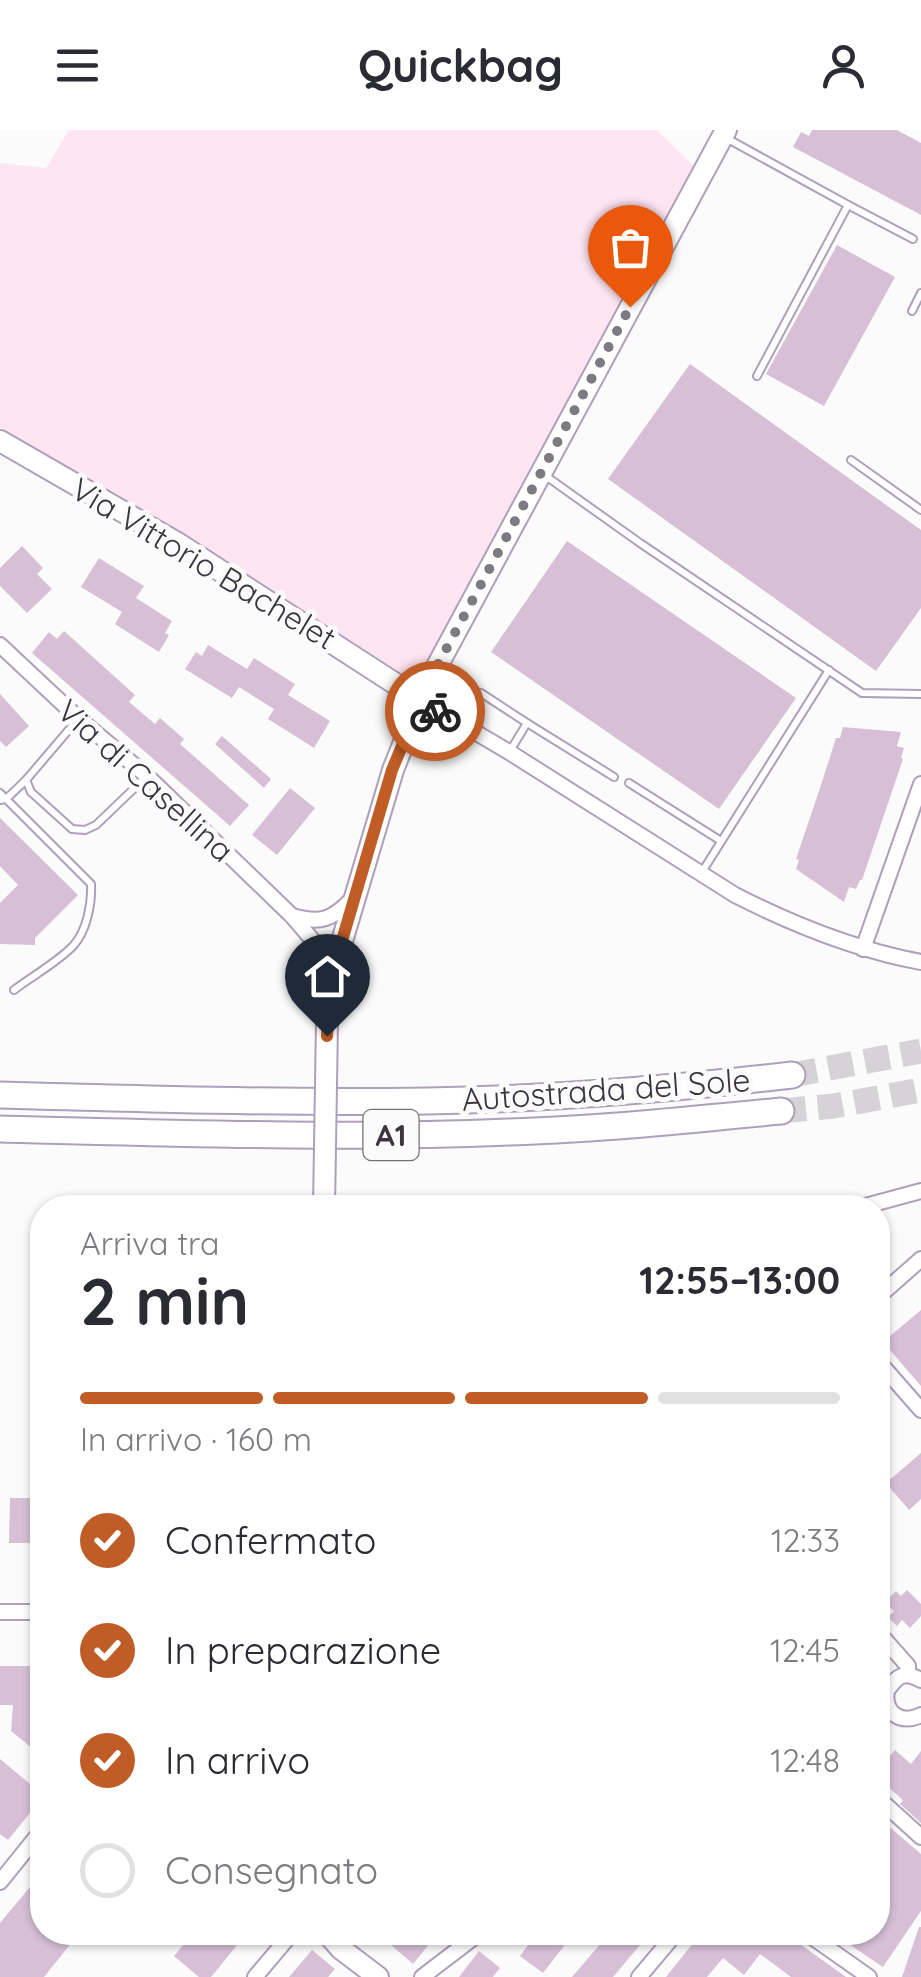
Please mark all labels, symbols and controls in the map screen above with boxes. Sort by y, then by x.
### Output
text: Quickbag [358,37,563,93]
icon: menu [50,38,105,93]
icon: person [816,38,871,93]
pin [588,205,673,308]
icon: bag [603,220,658,275]
street label: Via Vittorio Bachelet [64,468,344,658]
courier [385,661,485,761]
icon: bike [408,684,463,739]
street label: Via di Casellina [49,690,243,870]
pin [285,934,370,1037]
icon: home [300,949,355,1004]
street label: Autostrada del Sole [460,1059,752,1119]
road number: A1 [364,1110,418,1160]
text: Arriva tra [80,1223,219,1263]
text: 12:55–13:00 [639,1256,840,1304]
text: 2 min [80,1260,249,1341]
text: In arrivo · 160 m [80,1419,312,1459]
icon: check [80,1513,135,1568]
text: Confermato [165,1516,376,1564]
text: 12:33 [771,1520,840,1560]
icon: check [80,1623,135,1678]
text: In preparazione [165,1626,441,1674]
text: 12:45 [770,1630,840,1670]
icon: check [80,1733,135,1788]
text: In arrivo [165,1736,310,1784]
text: 12:48 [770,1740,840,1780]
text: Consegnato [165,1846,378,1894]

